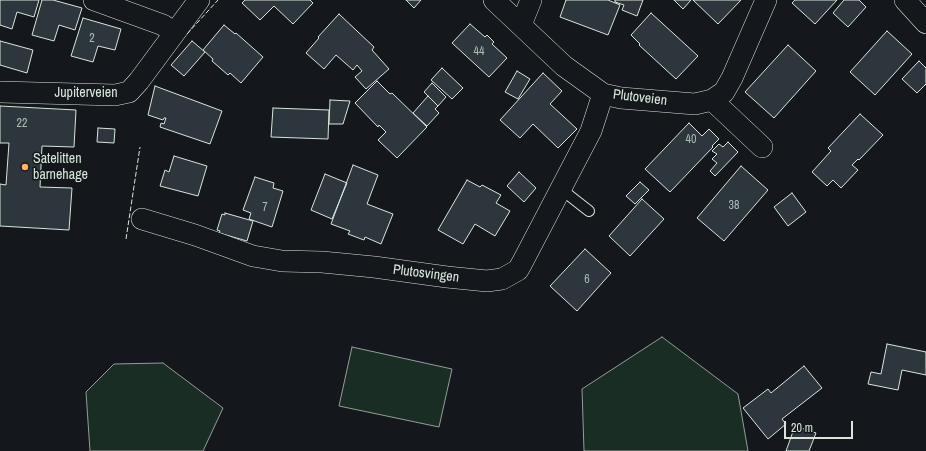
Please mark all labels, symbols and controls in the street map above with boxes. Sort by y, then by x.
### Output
house number: 2 [89,32,95,46]
house number: 44 [474,45,484,59]
street label: Jupiterveien [54,85,118,101]
street label: Plutoveien [612,86,668,110]
house number: 22 [17,117,27,131]
house number: 40 [686,133,696,147]
place label: Satelitten barnehage [33,151,88,184]
marker: Satelitten barnehage [20,162,30,172]
house number: 38 [729,199,739,213]
house number: 7 [262,201,268,215]
street label: Plutosvingen [392,262,460,286]
house number: 6 [584,273,590,287]
scale bar [786,413,855,439]
text: 20 m [791,420,813,436]

